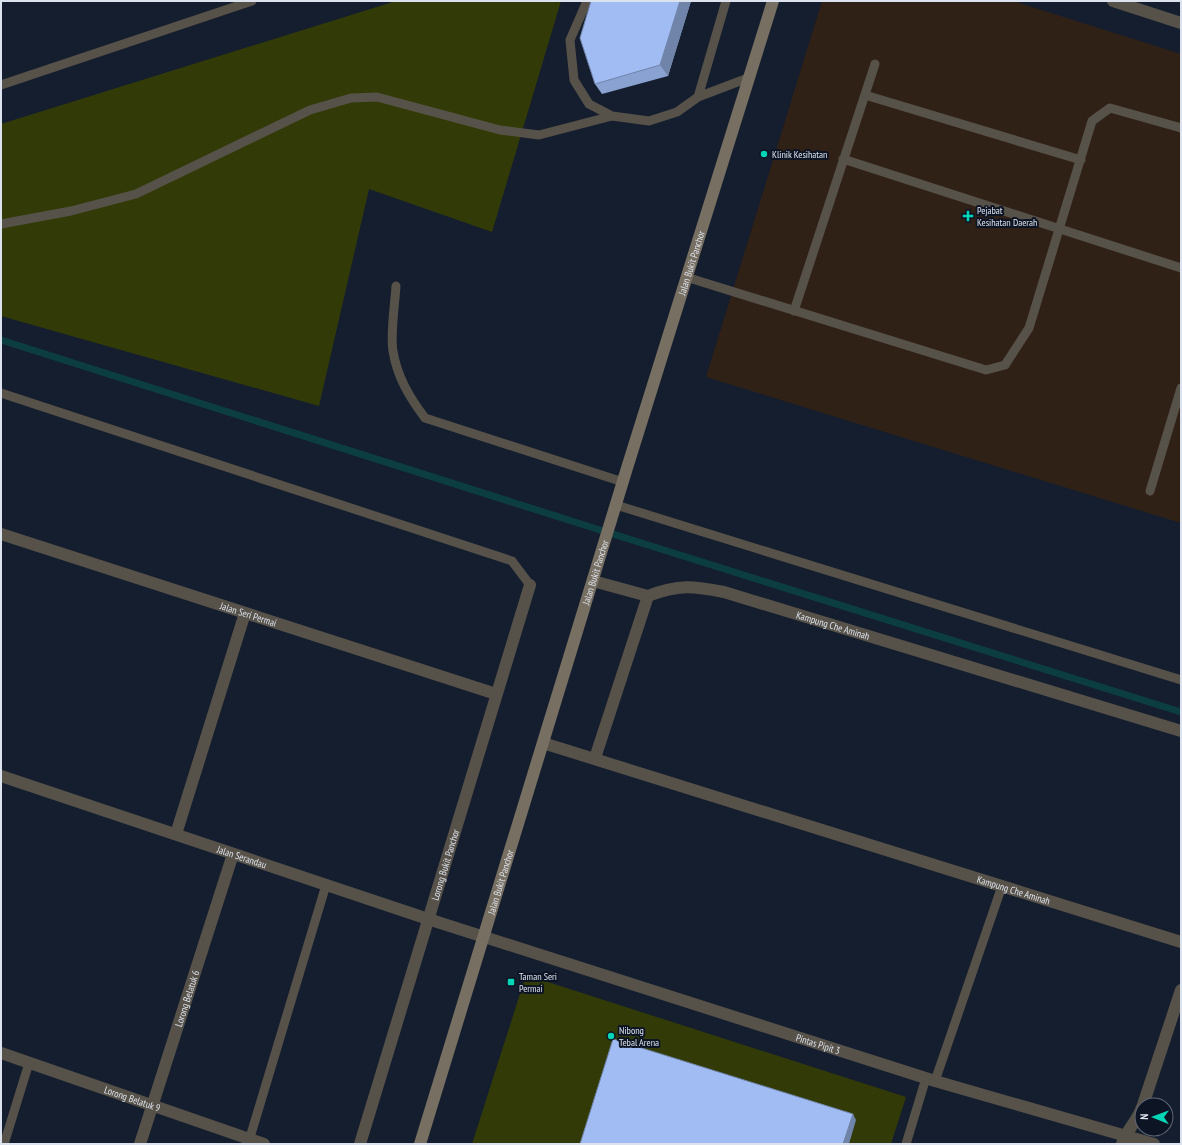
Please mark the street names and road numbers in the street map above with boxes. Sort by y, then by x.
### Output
street label: Jalan Bukit Panchor [675,229,708,298]
street label: Jalan Bukit Panchor [579,538,612,607]
street label: Jalan Seri Permai [217,599,278,630]
street label: Kampung Che Aminah [795,608,871,643]
street label: Lorong Bukit Panchor [429,827,462,902]
street label: Jalan Serandau [214,842,268,871]
street label: Jalan Bukit Panchor [484,848,517,917]
street label: Kampung Che Aminah [975,873,1052,908]
street label: Lorong Belatuk 6 [172,968,202,1028]
street label: Pintas Pipit 3 [794,1031,842,1057]
street label: Lorong Belatuk 9 [102,1083,162,1115]

